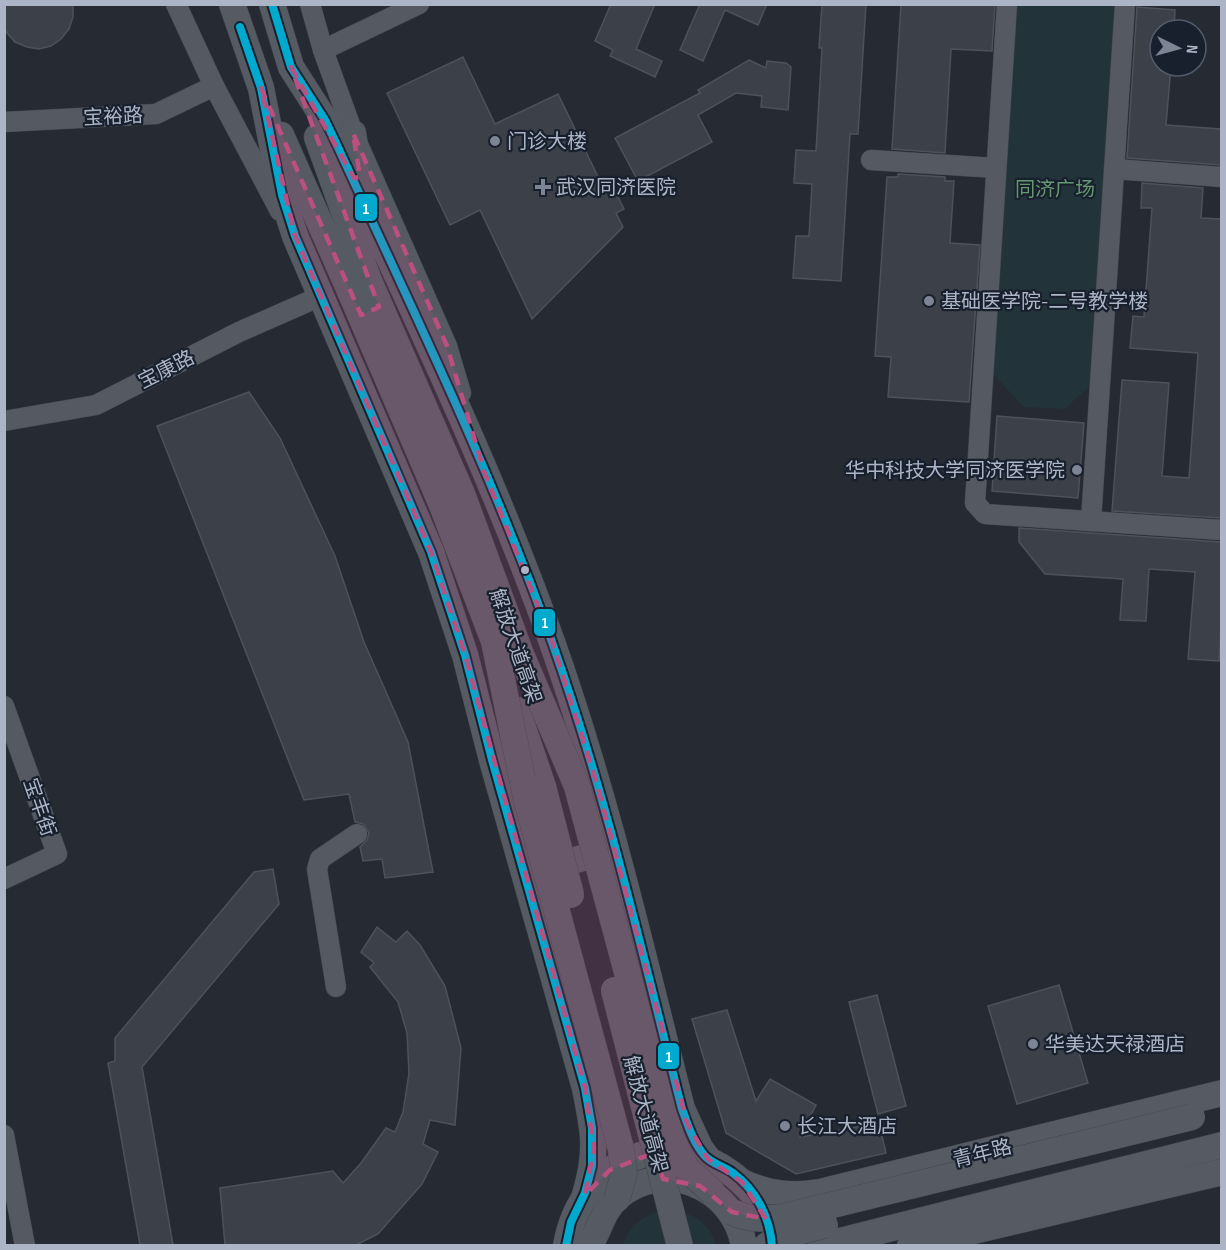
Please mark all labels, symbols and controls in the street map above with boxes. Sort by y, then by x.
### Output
north arrow [1148,18,1208,78]
text: N [1182,44,1201,54]
street label: 宝裕路 [82,103,144,131]
place label: 门诊大楼 [507,130,587,154]
marker: 门诊大楼 [488,134,502,148]
place label: 武汉同济医院 [556,176,676,200]
marker: 武汉同济医院 [534,178,552,196]
park label: 同济广场 [1015,178,1095,202]
line badge: 1 [354,193,378,222]
text: 1 [363,200,370,219]
place label: 基础医学院-二号教学楼 [941,290,1148,314]
marker: 基础医学院-二号教学楼 [922,294,936,308]
street label: 宝康路 [134,346,199,394]
place label: 华中科技大学同济医学院 [845,459,1065,483]
marker: 华中科技大学同济医学院 [1070,463,1084,477]
unlabelled marker [519,564,531,576]
street label: 解放大道高架 [484,586,546,707]
line badge: 1 [533,608,556,637]
text: 1 [542,614,549,633]
street label: 宝丰街 [18,775,60,840]
place label: 华美达天禄酒店 [1045,1033,1185,1057]
marker: 华美达天禄酒店 [1026,1037,1040,1051]
line badge: 1 [657,1042,680,1070]
text: 1 [666,1048,673,1067]
street label: 解放大道高架 [618,1053,672,1175]
place label: 长江大酒店 [797,1115,897,1139]
marker: 长江大酒店 [778,1119,792,1133]
street label: 青年路 [950,1135,1014,1173]

